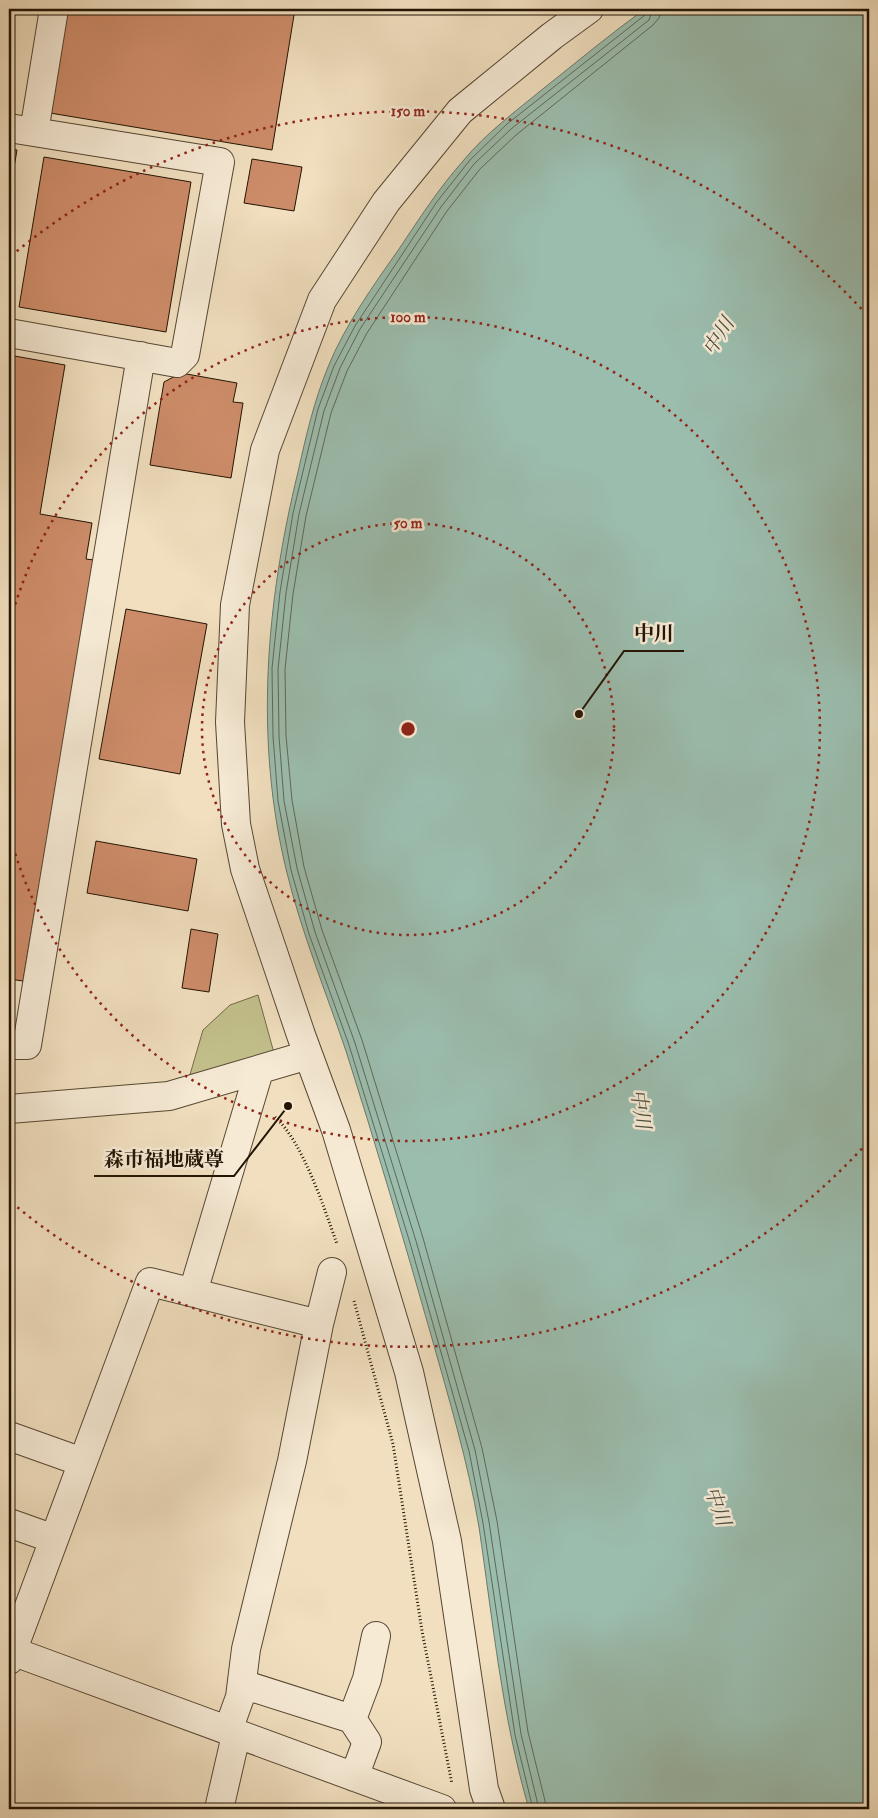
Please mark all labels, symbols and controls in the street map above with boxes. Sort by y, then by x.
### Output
text: 150 m [391,102,425,121]
text: 100 m [390,308,426,327]
water label: 中川 [697,311,741,360]
text: 50 m [394,514,423,533]
callout: 中川 [624,616,684,651]
text: 中川 [634,621,674,646]
centre of rings [399,720,417,738]
water label: 中川 [625,1087,656,1133]
callout: 森市福地蔵尊 [94,1141,234,1176]
text: 森市福地蔵尊 [104,1147,224,1172]
water label: 中川 [699,1483,737,1531]

